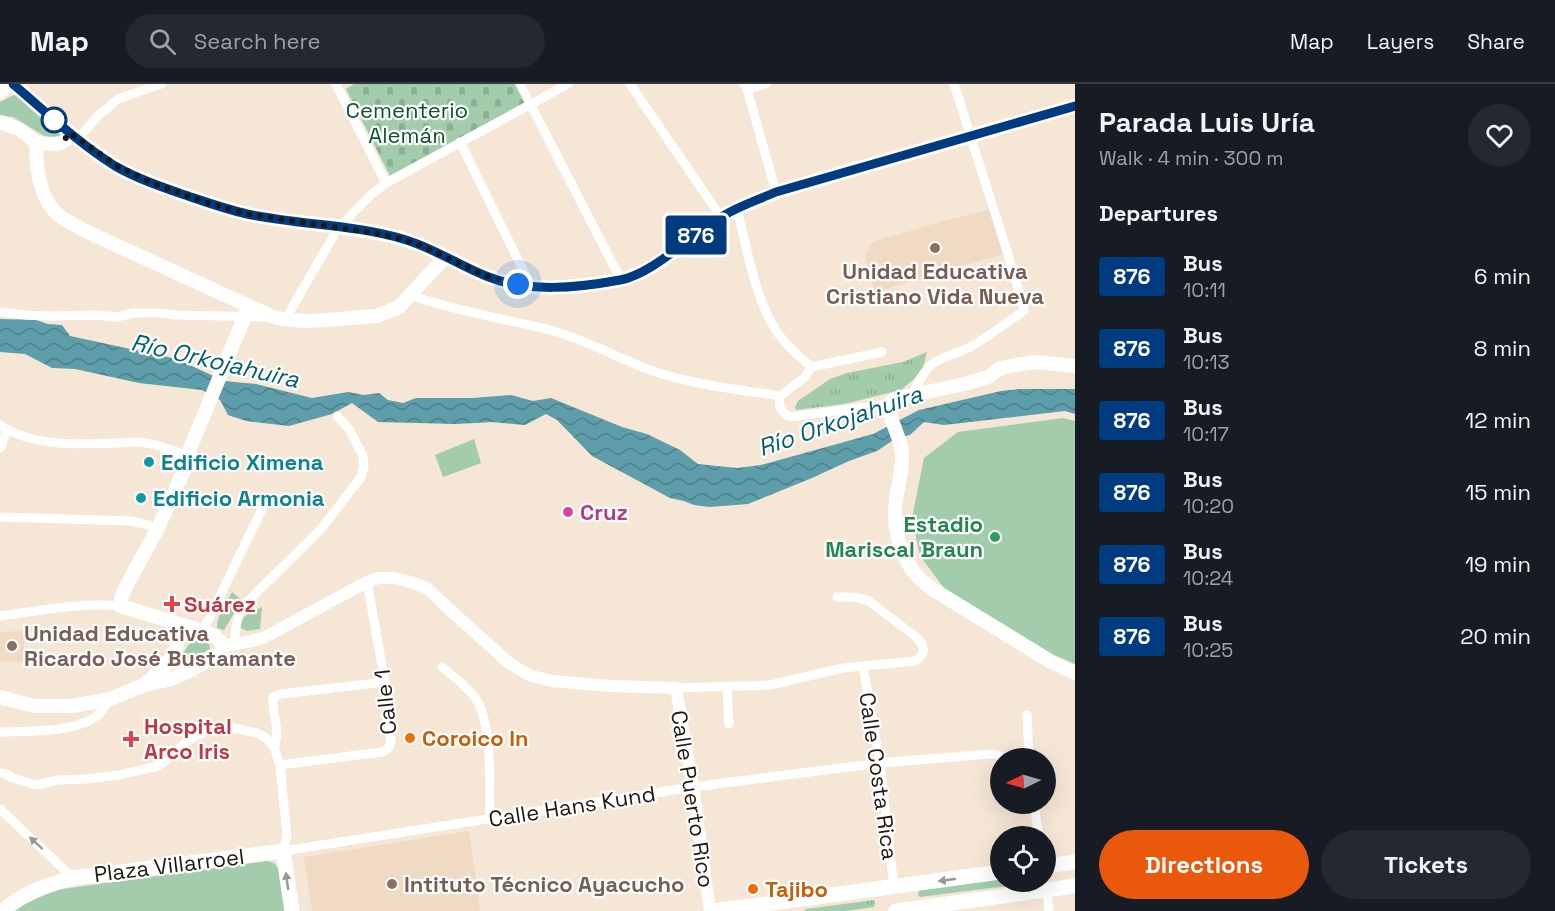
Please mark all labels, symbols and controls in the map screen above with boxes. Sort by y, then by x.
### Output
search box [125,14,545,68]
text: Map [30,23,89,59]
icon: search [146,25,179,58]
text: Search here [194,27,321,55]
text: Map [1290,28,1334,55]
text: Layers [1367,28,1434,55]
text: Share [1467,28,1525,55]
park label: Cementerio Alemán [346,96,468,149]
text: Parada Luis Uría [1099,104,1315,140]
button: heart [1468,104,1531,167]
unlabelled marker [41,107,67,133]
text: Walk · 4 min · 300 m [1099,145,1284,171]
text: Departures [1099,199,1218,227]
line badge: 876 [662,216,730,254]
text: 876 [678,222,714,249]
marker: Unidad Educativa Cristiano Vida Nueva [928,241,942,255]
text: Bus [1183,249,1223,277]
place label: Unidad Educativa Cristiano Vida Nueva [826,257,1044,310]
text: 6 min [1474,262,1531,290]
text: 876 [1114,263,1150,290]
your location [503,269,533,299]
text: 10:11 [1183,277,1226,303]
text: Bus [1183,321,1223,349]
water label: Río Orkojahuira [128,326,302,395]
text: 8 min [1474,334,1531,362]
text: 876 [1114,335,1150,362]
text: 10:13 [1183,349,1230,375]
water label: Río Orkojahuira [754,378,926,463]
text: Bus [1183,393,1223,421]
text: 12 min [1465,406,1531,434]
text: 876 [1114,407,1150,434]
text: 10:17 [1183,421,1229,447]
place label: Edificio Ximena [161,448,324,476]
marker: Edificio Ximena [142,455,156,469]
text: Bus [1183,465,1223,493]
text: 15 min [1465,478,1531,506]
text: 876 [1114,479,1150,506]
place label: Edificio Armonia [153,484,325,512]
marker: Edificio Armonia [134,491,148,505]
text: 10:20 [1183,493,1234,519]
place label: Cruz [580,498,628,526]
marker: Cruz [561,505,575,519]
place label: Estadio Mariscal Braun [825,510,983,563]
marker: Estadio Mariscal Braun [988,530,1002,544]
text: Bus [1183,537,1223,565]
text: 19 min [1465,550,1531,578]
text: 876 [1114,551,1150,578]
text: 10:24 [1183,565,1233,591]
place label: Suárez [184,590,256,618]
marker: Suárez [165,597,179,611]
text: Bus [1183,609,1223,637]
place label: Unidad Educativa Ricardo José Bustamante [24,619,296,672]
text: 20 min [1460,622,1531,650]
text: 876 [1114,623,1150,650]
text: 10:25 [1183,637,1233,663]
marker: Unidad Educativa Ricardo José Bustamante [5,639,19,653]
street label: Calle 1 [368,668,402,736]
street label: Calle Costa Rica [853,690,905,862]
street label: Calle Puerto Rico [665,708,721,890]
place label: Hospital Arco Iris [144,712,232,765]
place label: Coroico In [422,724,529,752]
marker: Hospital Arco Iris [122,730,140,748]
marker: Coroico In [403,731,417,745]
north arrow [990,748,1056,814]
map controls [990,748,1056,892]
street label: Calle Hans Kund [487,779,657,833]
button: locate [990,826,1056,892]
button: Directions [1099,830,1309,899]
button: Tickets [1321,830,1531,899]
one-way arrow [29,836,44,850]
street label: Plaza Villarroel [92,842,246,888]
place label: Intituto Técnico Ayacucho [404,870,684,898]
one-way arrow [283,871,292,890]
place label: Tajibo [765,875,828,903]
one-way arrow [938,875,957,884]
marker: Intituto Técnico Ayacucho [385,877,399,891]
marker: Tajibo [746,882,760,896]

